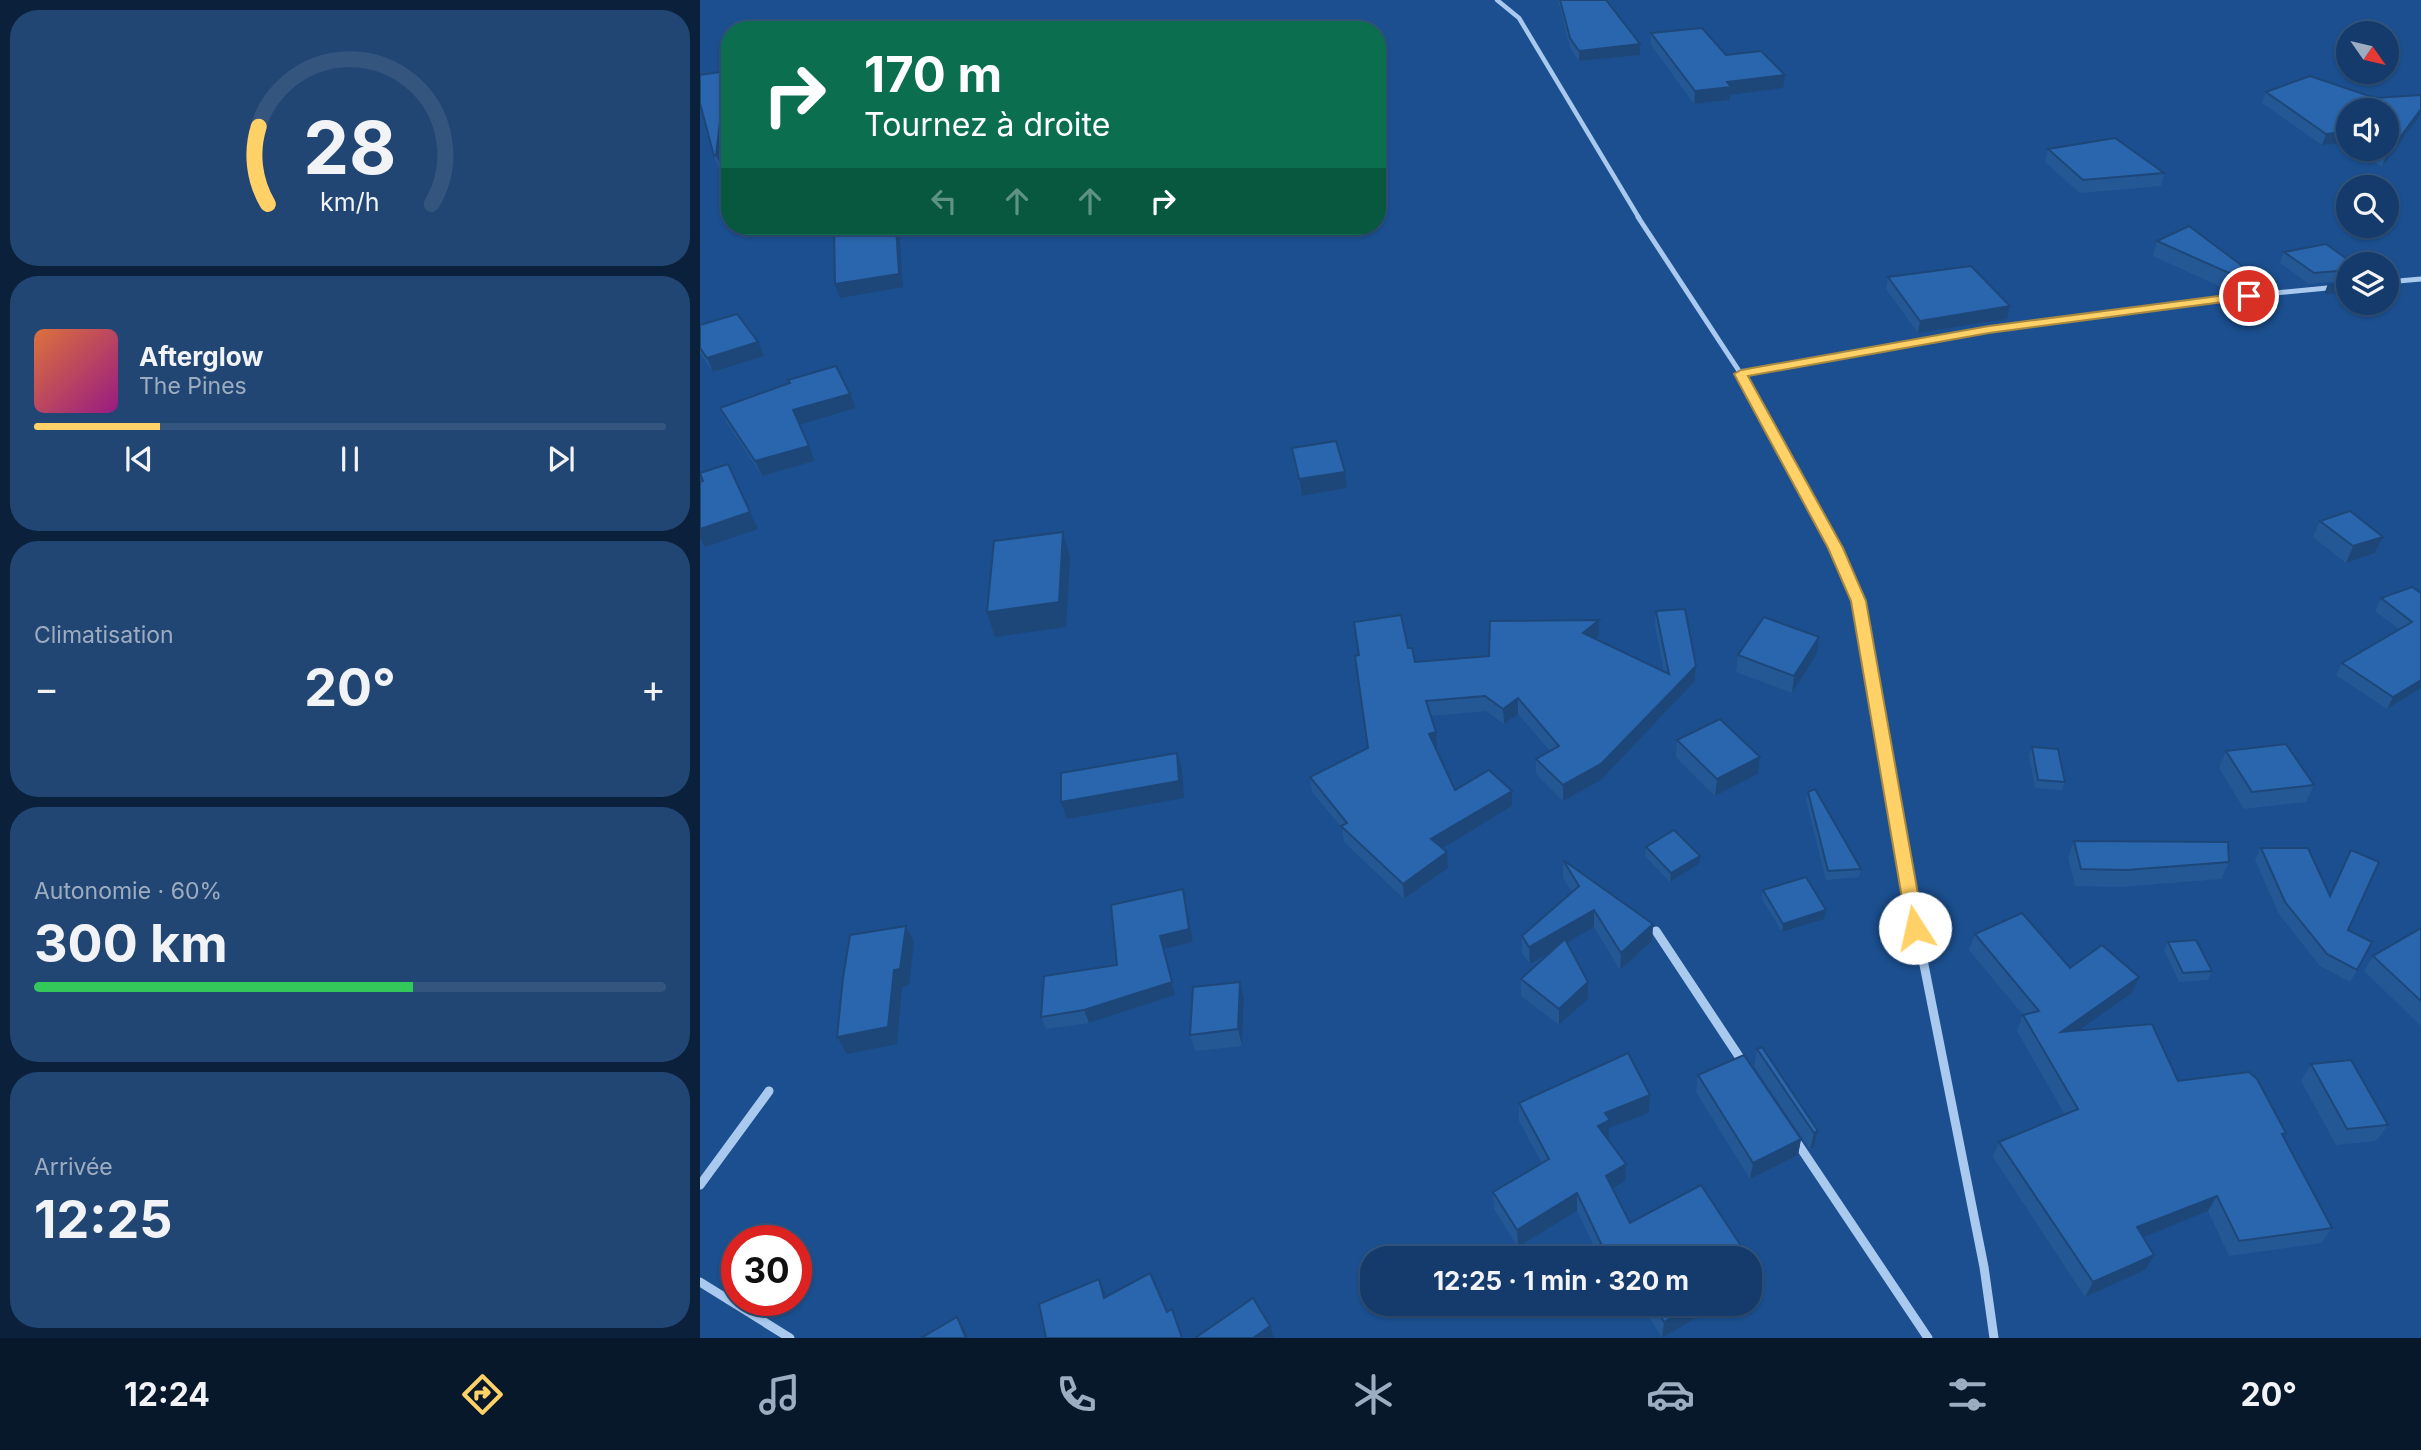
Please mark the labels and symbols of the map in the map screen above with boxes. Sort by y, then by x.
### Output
north arrow [2336,21,2399,84]
pin [2219,266,2279,326]
position arrow [1878,891,1952,965]
speed limit sign: 30 [721,1225,812,1316]

